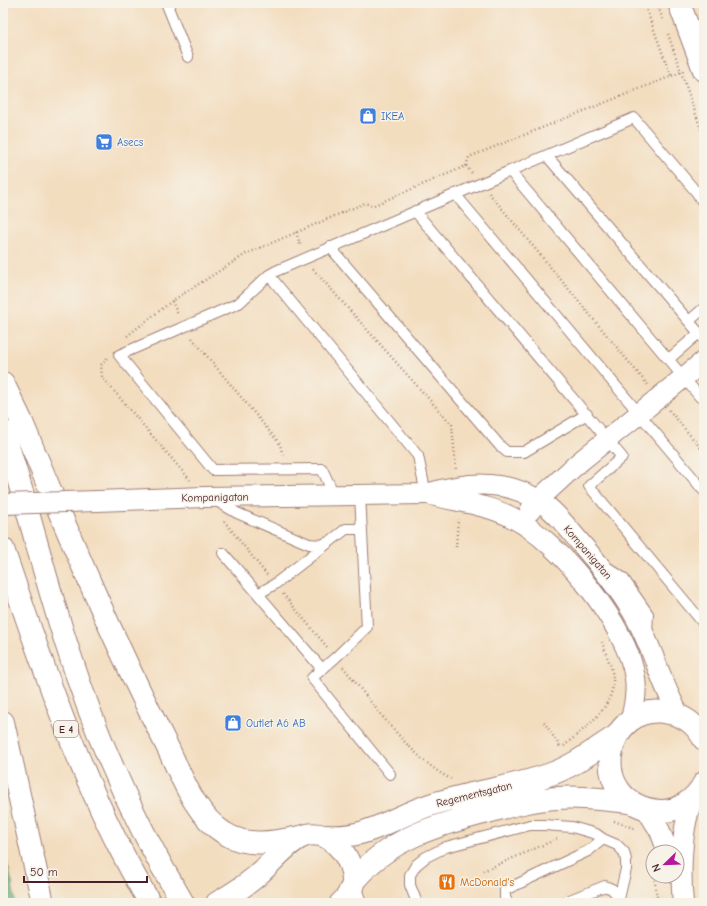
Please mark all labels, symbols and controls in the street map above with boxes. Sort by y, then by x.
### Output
shop icon: IKEA [358,106,378,126]
place label: IKEA [381,110,405,123]
supermarket icon: Asecs [94,132,114,152]
place label: Asecs [117,136,144,149]
street label: Kompanigatan [181,490,249,505]
street label: Kompanigatan [561,523,615,582]
shop icon: Outlet A6 AB [223,713,243,733]
place label: Outlet A6 AB [246,717,306,730]
road number: E 4 [54,721,78,737]
street label: Regementsgatan [435,779,513,810]
north arrow [645,844,685,884]
scale bar [24,858,147,884]
text: N [649,862,664,874]
text: 50 m [30,865,58,879]
restaurant icon: McDonald's [437,872,457,892]
place label: McDonald's [460,876,514,889]

